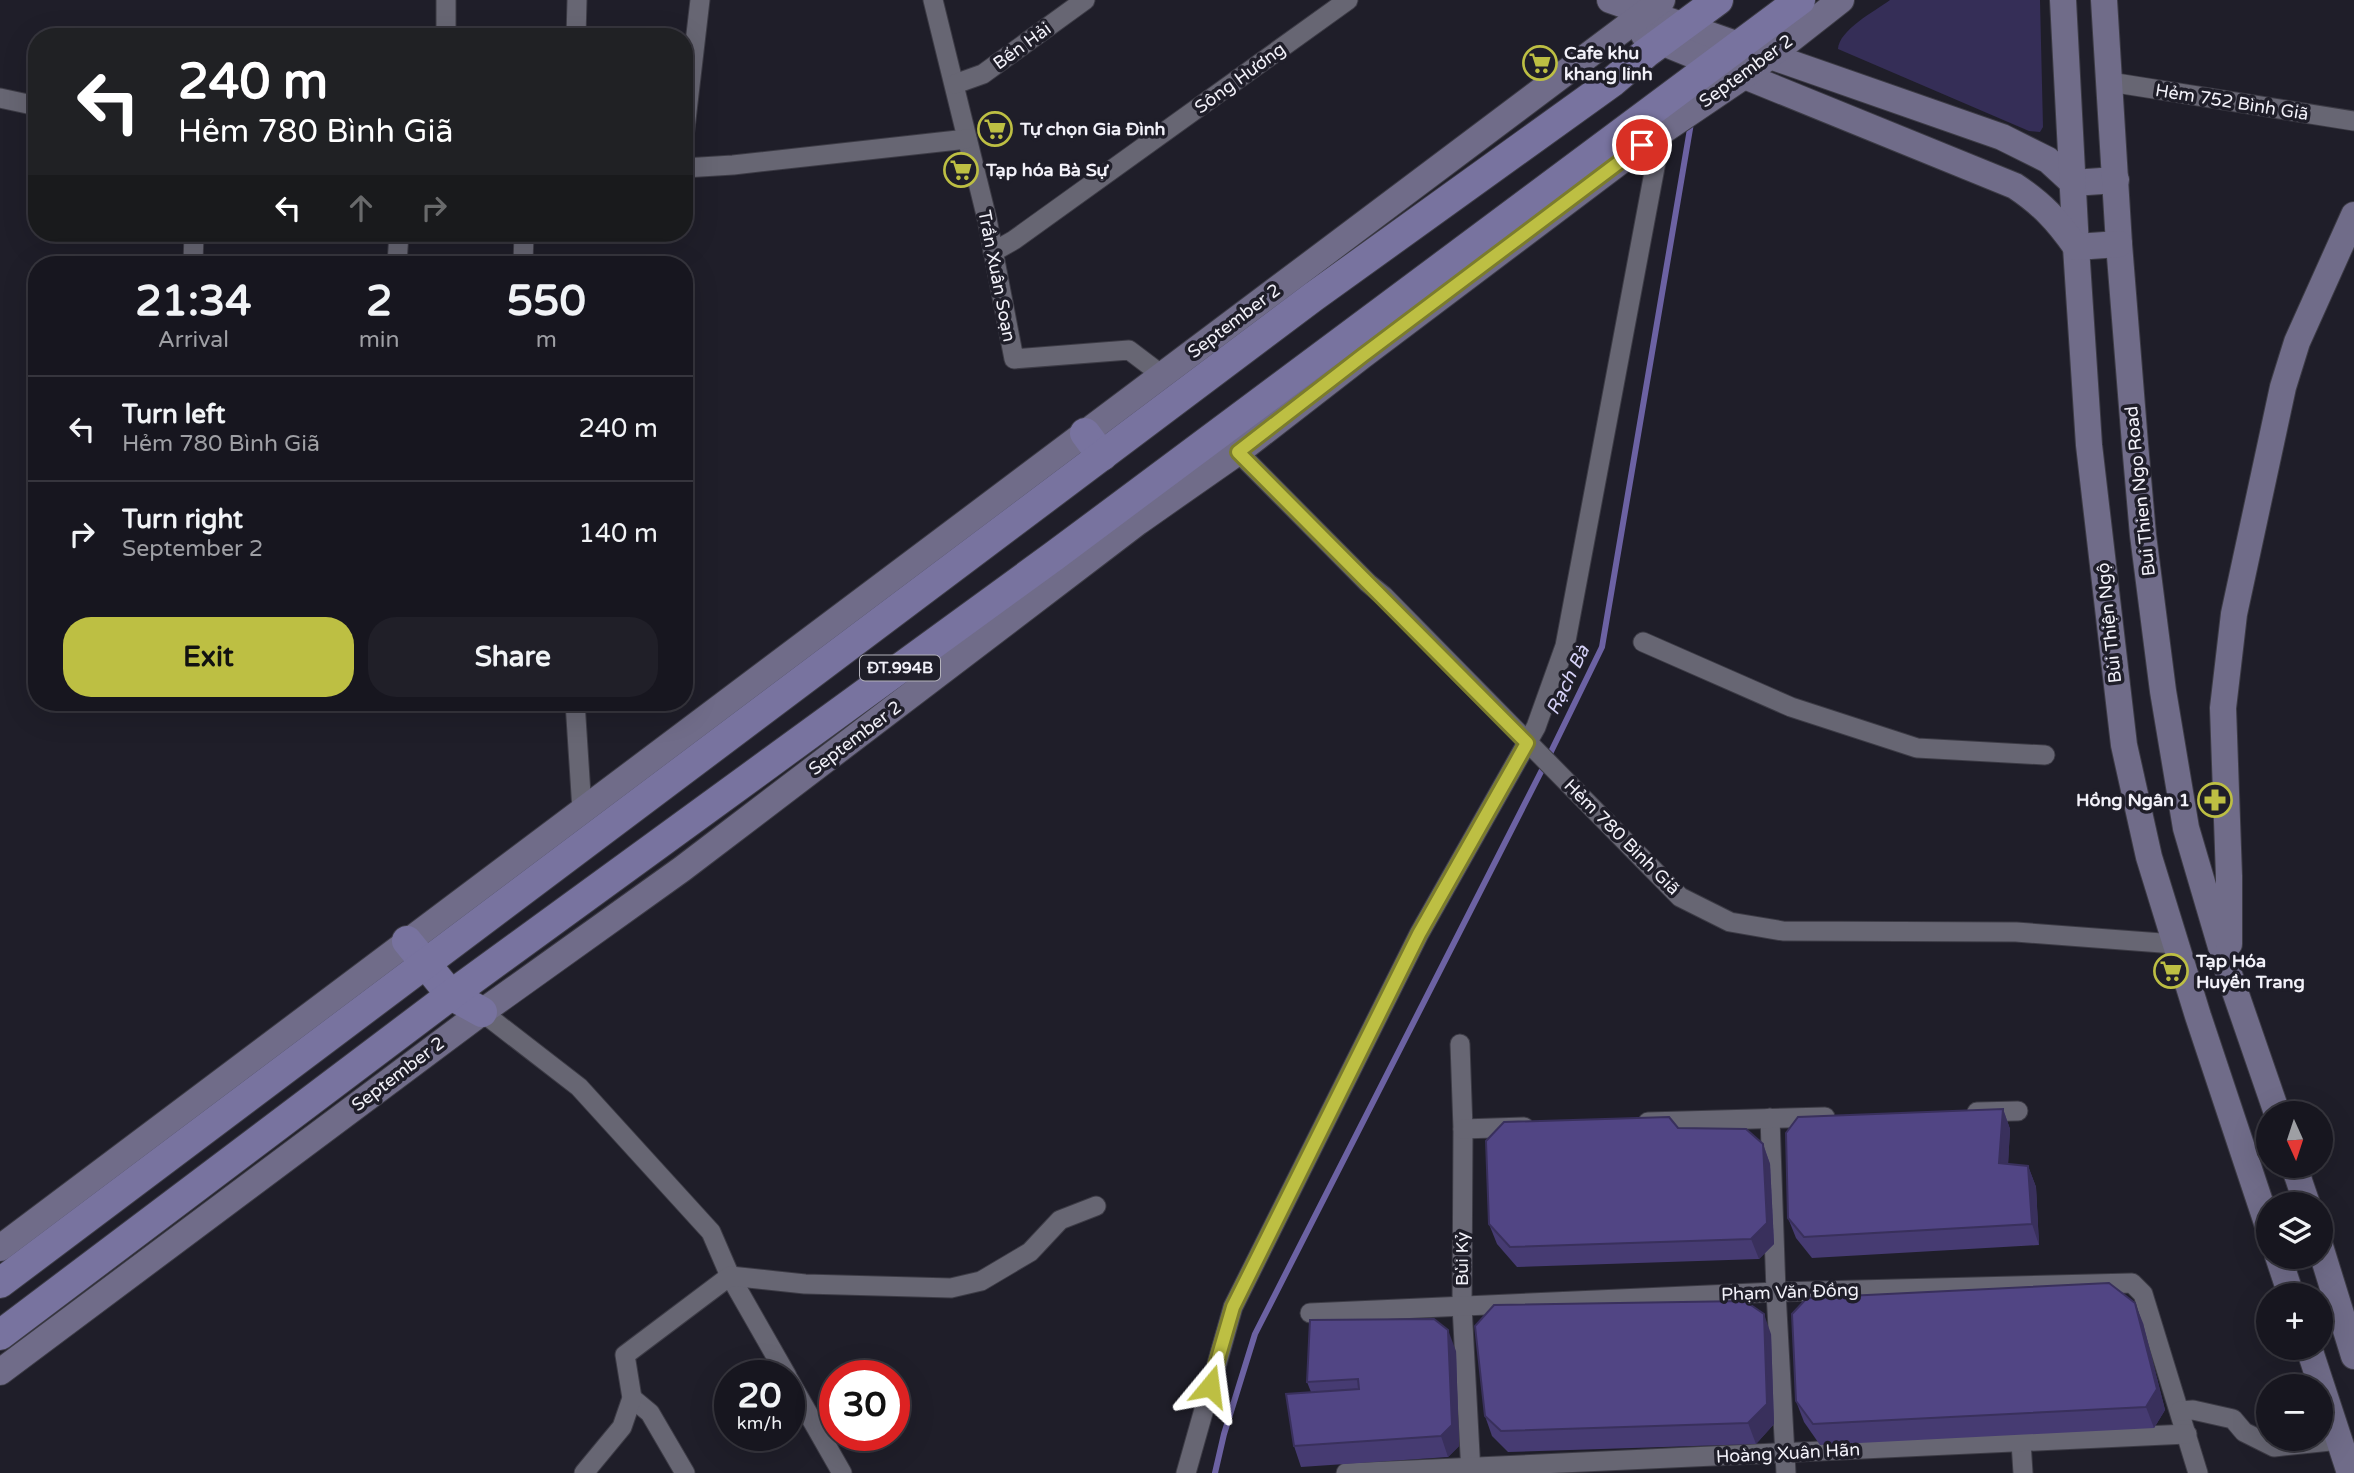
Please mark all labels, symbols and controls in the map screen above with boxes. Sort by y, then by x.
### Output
street label: Bến Hải [989,18,1055,74]
street label: September 2 [1695,30,1797,112]
street label: Sông Hương [1190,38,1290,118]
place label: Cafe khu khang linh [1564,42,1653,85]
supermarket icon: Cafe khu khang linh [1521,44,1559,82]
text: 240 m [178,53,328,112]
icon: left [63,56,154,147]
street label: Hẻm 752 Bình Giã [2154,79,2310,125]
supermarket icon: Tự chọn Gia Đình [976,110,1014,148]
text: Hẻm 780 Bình Giã [178,113,454,151]
pin [1612,115,1672,175]
place label: Tự chọn Gia Đình [1019,118,1166,140]
icon: arrive [1623,126,1661,164]
supermarket icon: Tạp hóa Bà Sự [942,151,980,189]
place label: Tạp hóa Bà Sự [985,159,1110,181]
icon: left [269,189,307,227]
icon: ahead [342,189,380,227]
icon: right [415,189,453,227]
street label: Trần Xuân Soạn [973,208,1021,344]
text: 21:34 [135,276,252,327]
text: 2 [366,276,392,327]
text: 550 [507,276,586,327]
street label: September 2 [1183,279,1285,363]
text: Arrival [158,326,229,354]
text: min [359,326,400,354]
text: m [536,326,557,354]
text: Turn left [122,399,225,430]
street label: Bui Thien Ngo Road [2120,405,2160,577]
icon: left [63,410,101,448]
text: 240 m [578,413,658,444]
text: Hẻm 780 Bình Giã [122,430,320,458]
text: Turn right [122,504,243,535]
icon: right [63,515,101,553]
text: 140 m [578,518,658,549]
text: September 2 [122,535,263,563]
street label: Bùi Thiện Ngộ [2092,562,2126,684]
button: Exit [63,617,354,697]
button: Share [368,617,658,697]
water label: Rạch Bà [1542,640,1595,718]
road number: ĐT.994B [860,656,940,680]
street label: September 2 [804,696,906,780]
street label: Hẻm 780 Bình Giã [1559,774,1685,900]
pharmacy icon: Hồng Ngân 1 [2196,781,2234,819]
place label: Hồng Ngân 1 [2076,789,2190,811]
place label: Tạp Hóa Huyền Trang [2195,950,2305,993]
supermarket icon: Tạp Hóa Huyền Trang [2152,952,2190,990]
street label: September 2 [347,1032,449,1116]
north arrow [2256,1101,2333,1178]
map controls [2256,1101,2333,1451]
button: layers [2256,1192,2333,1269]
street label: Bùi Kỷ [1451,1232,1473,1286]
street label: Phạm Văn Đồng [1721,1279,1859,1305]
button: + [2256,1283,2333,1360]
position arrow [1173,1349,1247,1423]
speed limit sign: 30 [819,1360,910,1451]
button: − [2256,1374,2333,1451]
text: 20 [738,1375,781,1417]
text: km/h [737,1412,782,1434]
street label: Hoàng Xuân Hãn [1715,1438,1861,1468]

